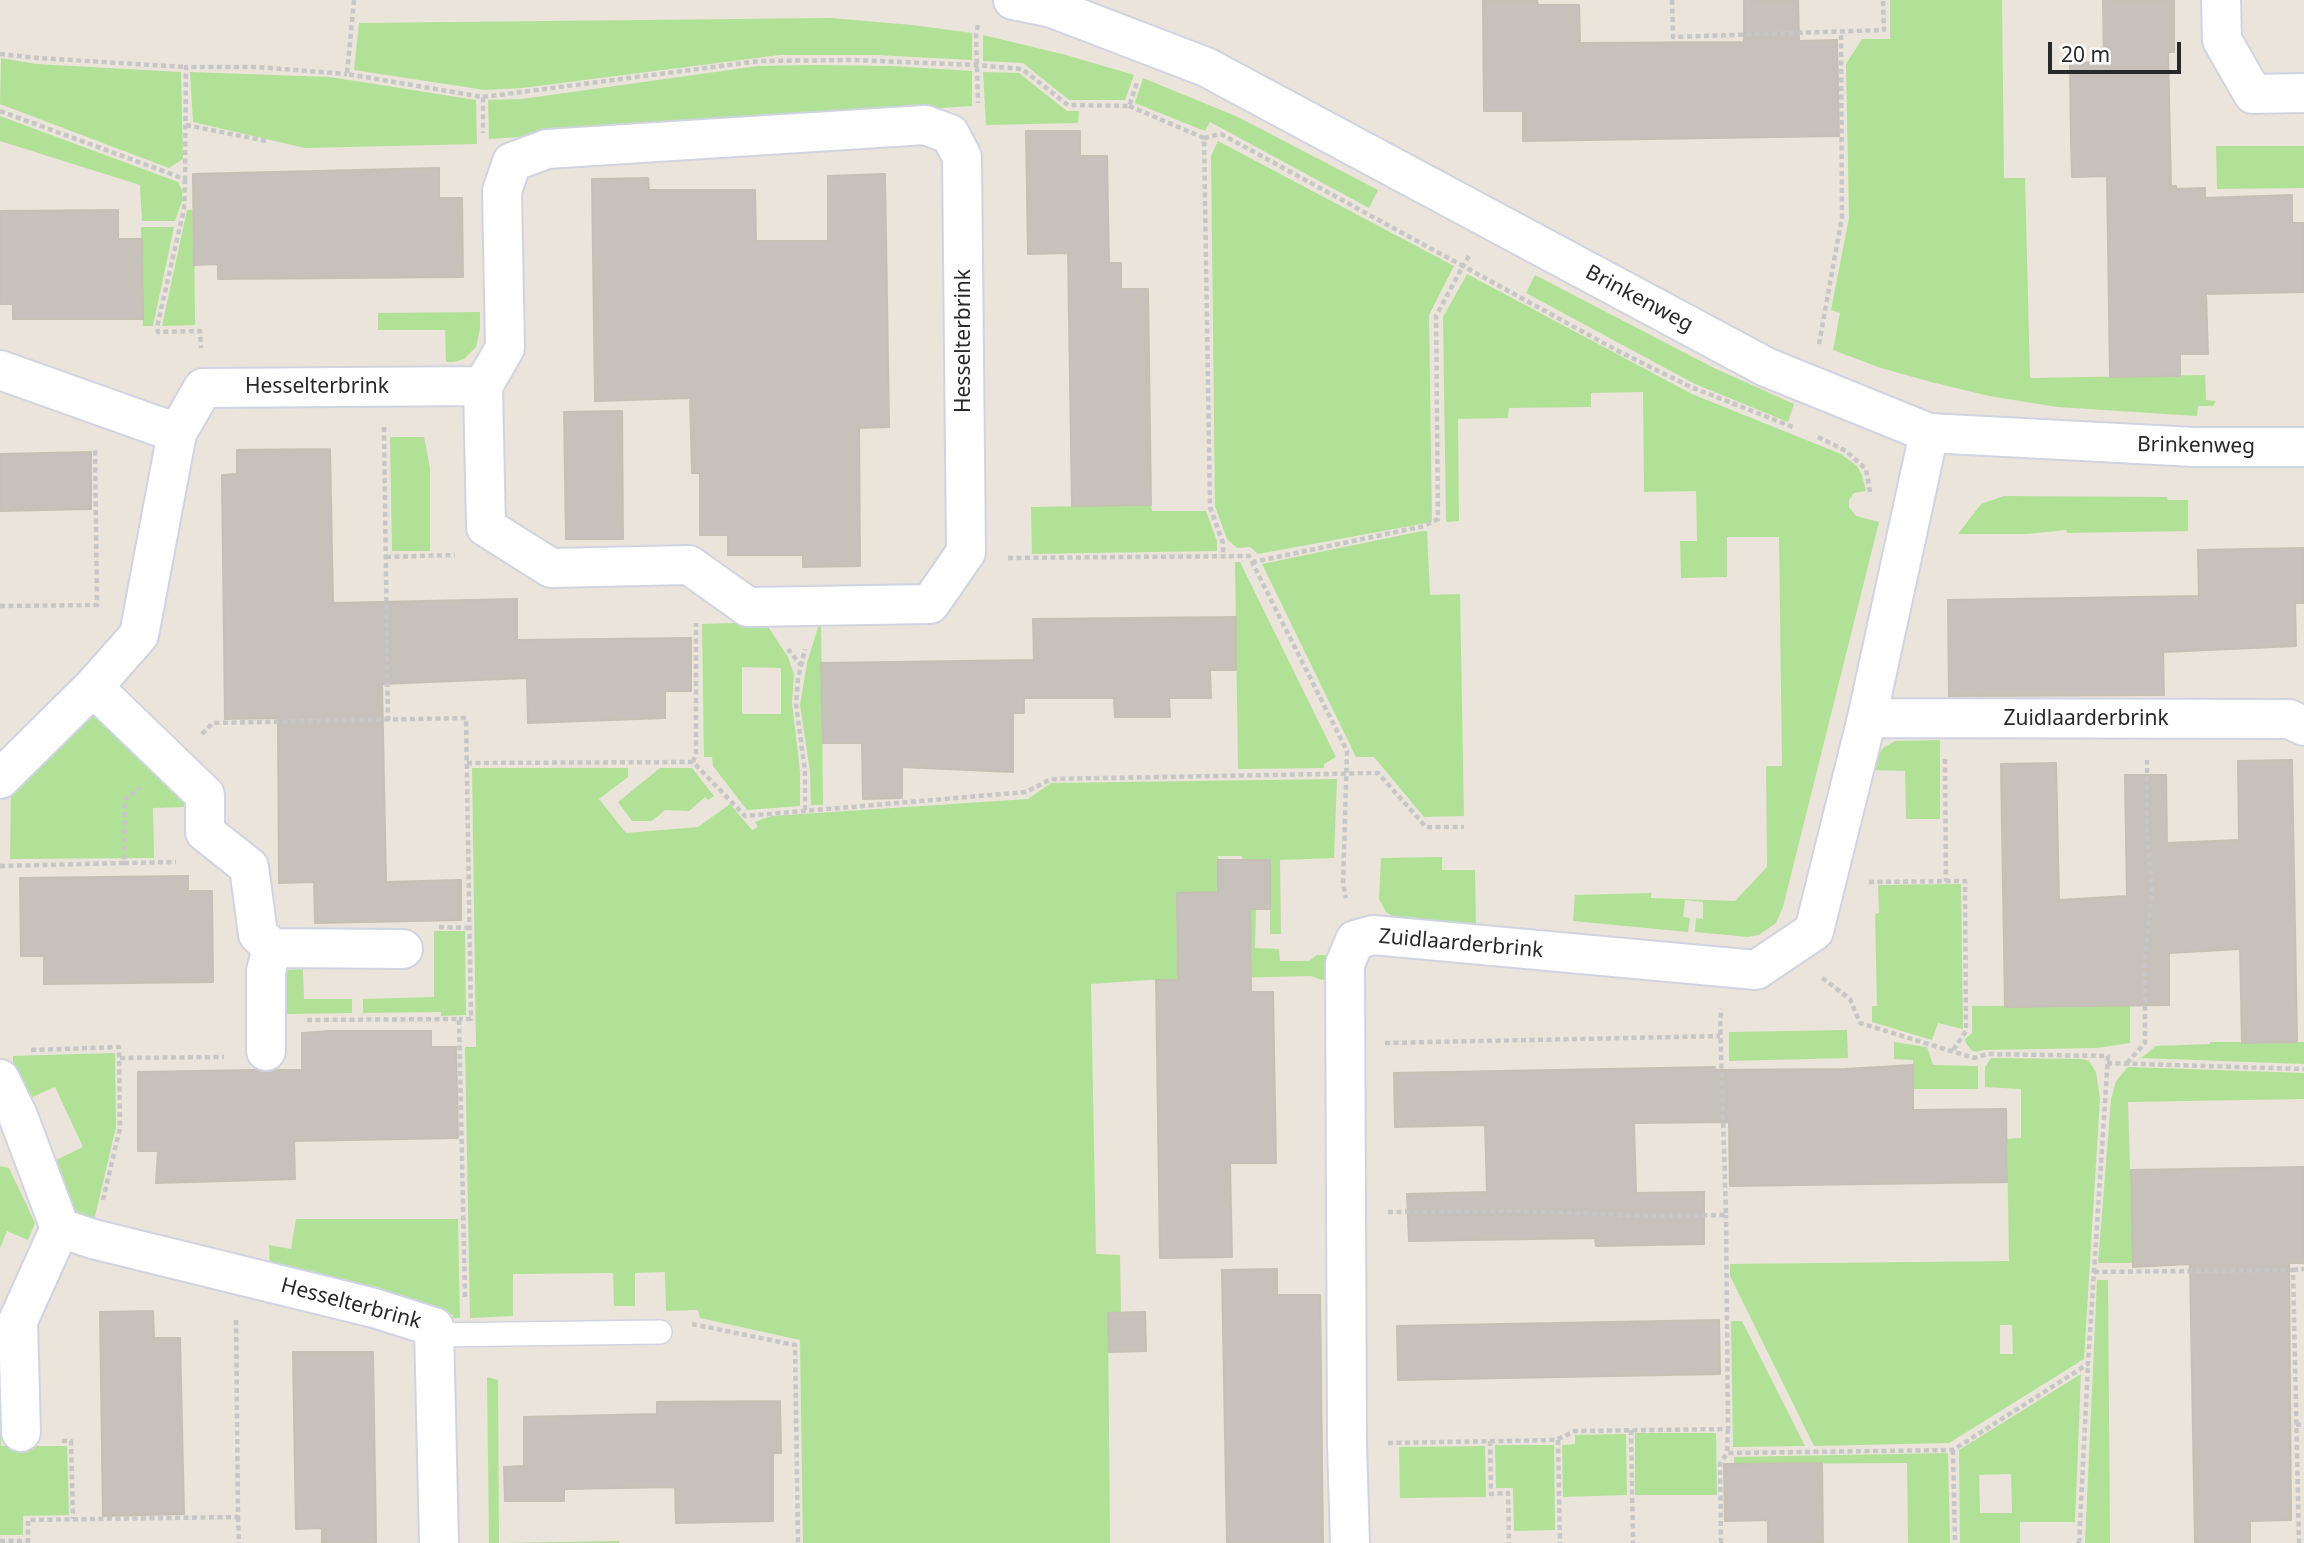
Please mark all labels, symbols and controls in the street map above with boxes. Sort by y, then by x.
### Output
scale bar [2052,28,2185,72]
text: 20 m [2061,40,2110,68]
street label: Brinkenweg [1581,260,1697,338]
street label: Hesselterbrink [951,269,977,413]
street label: Hesselterbrink [245,374,389,400]
street label: Brinkenweg [2137,432,2255,460]
street label: Zuidlaarderbrink [2003,706,2169,732]
street label: Zuidlaarderbrink [1378,924,1544,964]
street label: Hesselterbrink [278,1273,424,1335]

